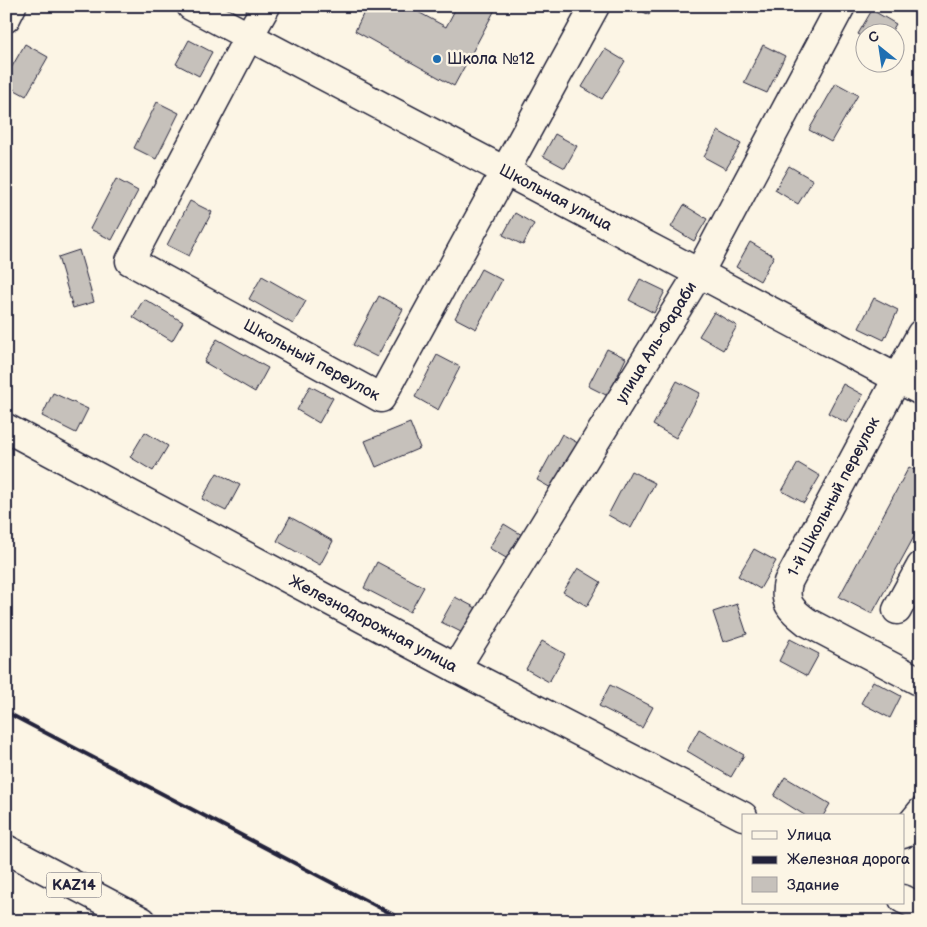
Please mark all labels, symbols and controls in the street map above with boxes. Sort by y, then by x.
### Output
north arrow [854,22,904,72]
text: С [865,27,882,47]
place label: Школа №12 [447,50,535,69]
marker: Школа №12 [431,53,443,65]
street label: Школьная улица [496,160,616,235]
street label: улица Аль-Фараби [612,278,701,407]
street label: Школьный переулок [240,315,384,405]
street label: 1-й Школьный переулок [784,414,884,580]
street label: Железнодорожная улица [286,571,461,677]
legend [742,814,904,904]
text: Улица [787,826,832,845]
text: Железная дорога [787,850,910,869]
road number: KAZ14 [46,872,102,898]
text: Здание [787,876,839,895]

